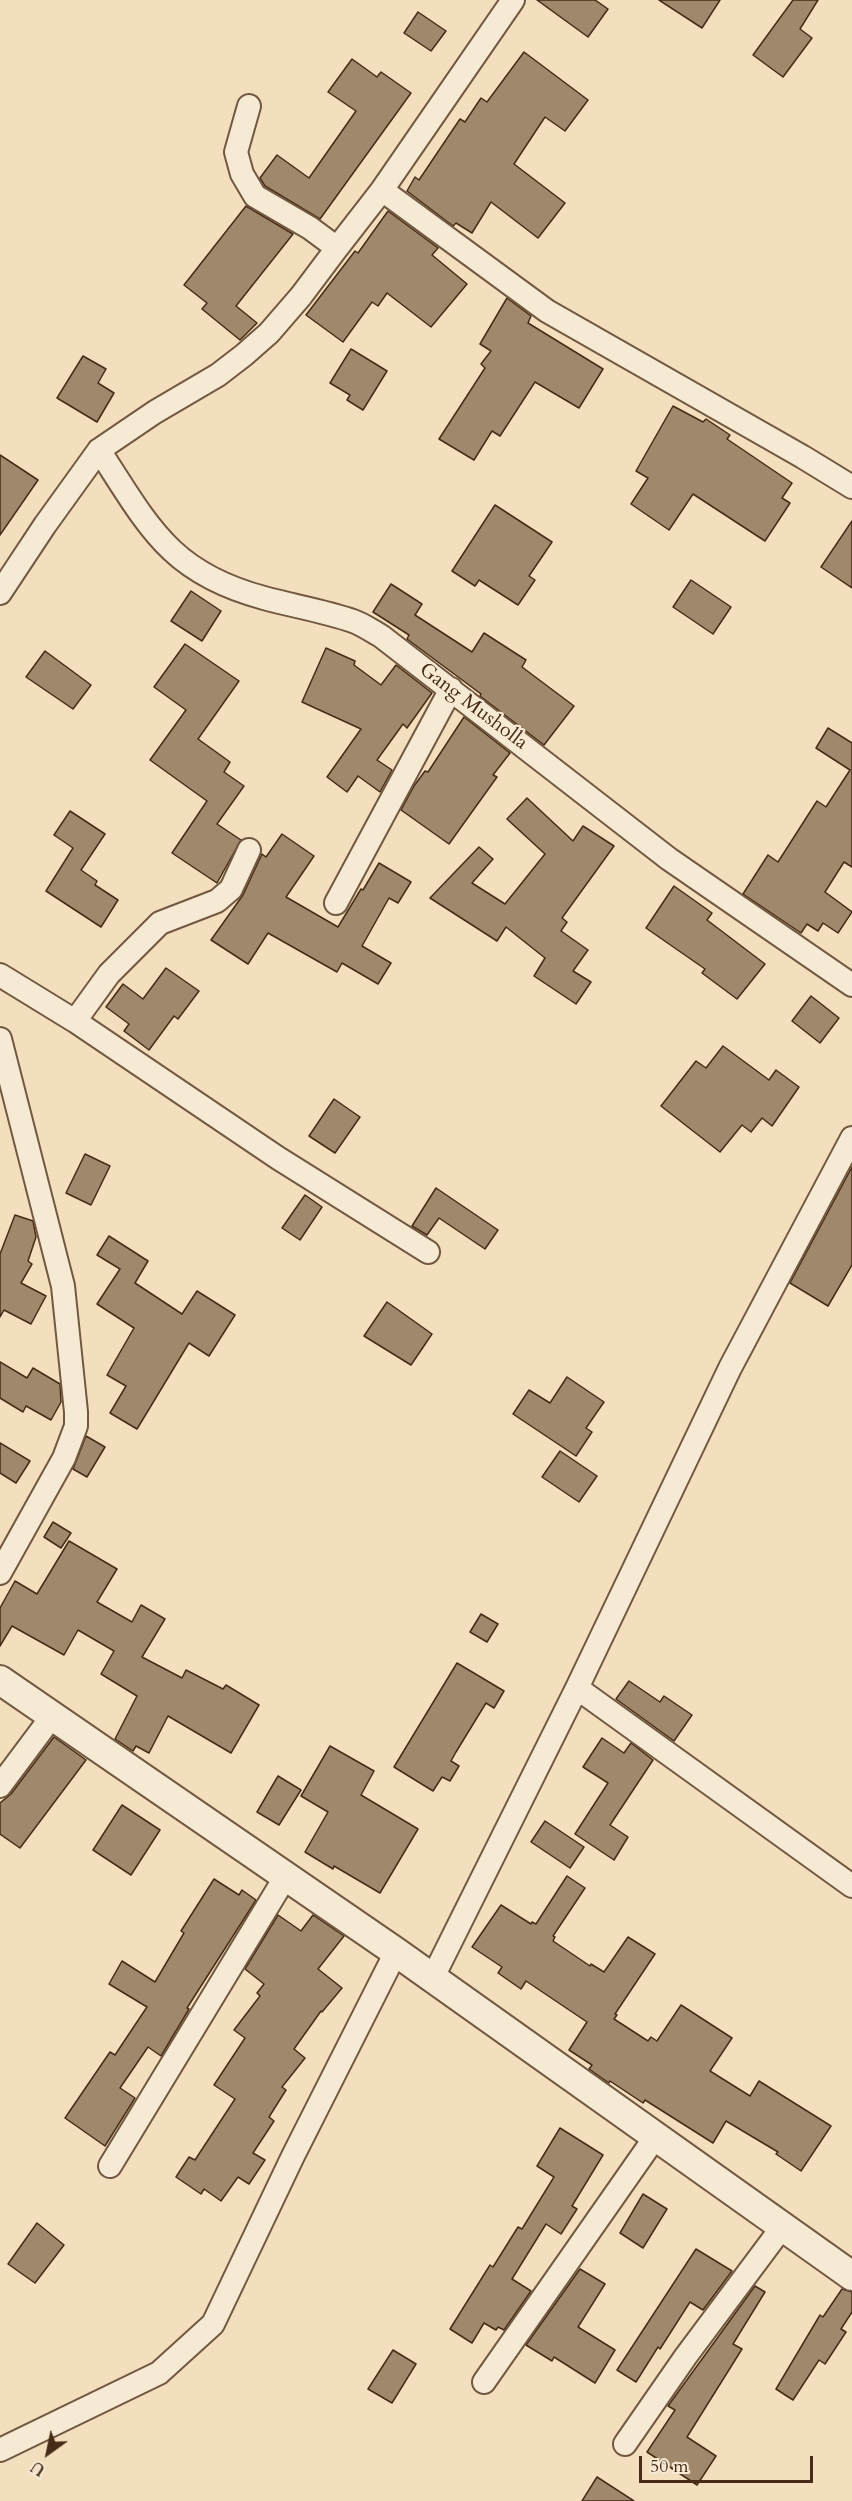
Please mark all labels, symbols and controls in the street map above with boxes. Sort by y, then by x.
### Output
street label: Gang Musholla [414,658,532,756]
north arrow [18,2423,78,2483]
scale bar [642,2444,816,2482]
text: 50 m [650,2454,689,2479]
text: U [27,2455,50,2481]

